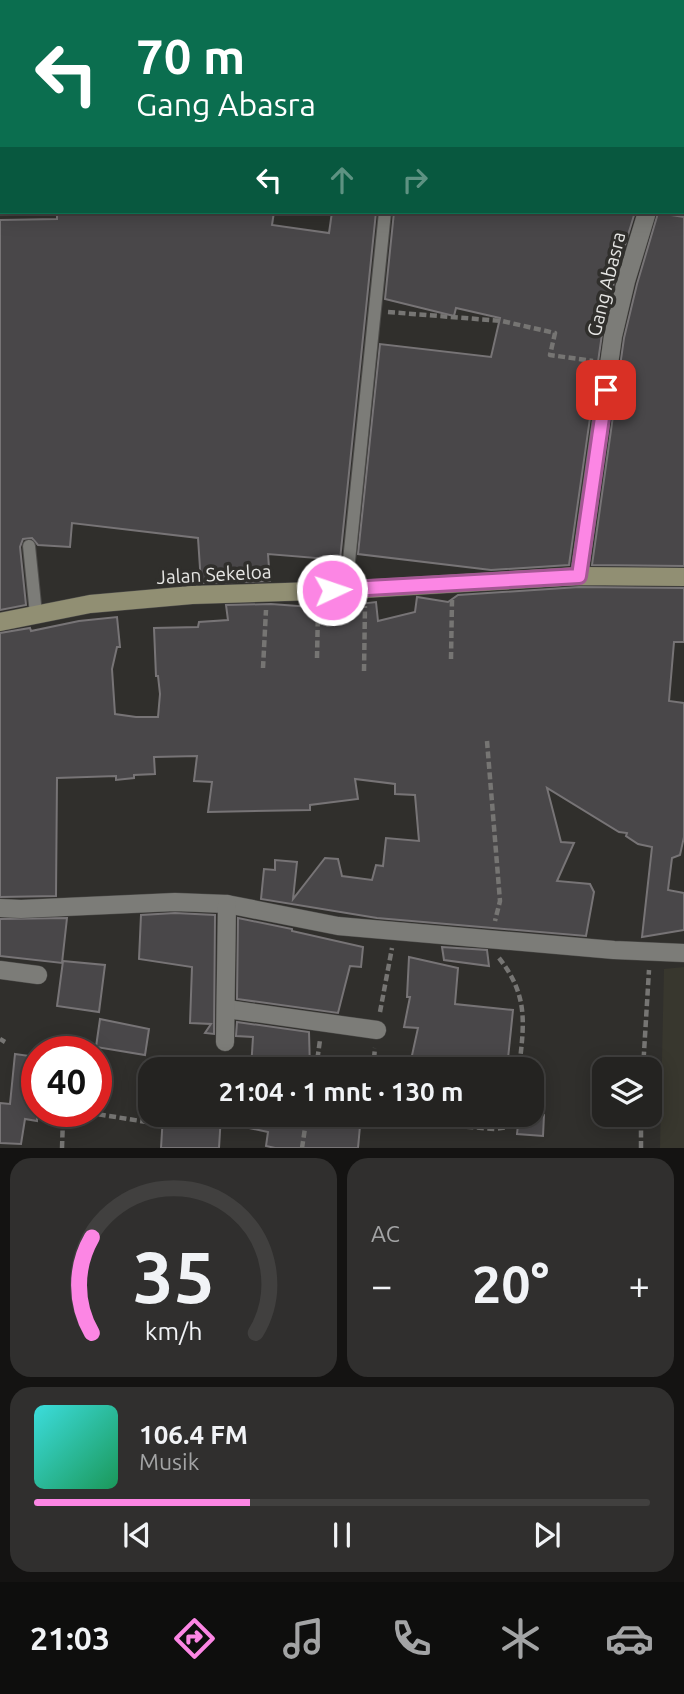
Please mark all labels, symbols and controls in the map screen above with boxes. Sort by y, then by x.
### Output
icon: left [21,28,112,119]
text: 70 m [136,28,245,83]
text: Gang Abasra [136,86,316,122]
icon: left [250,161,288,199]
icon: ahead [323,161,361,199]
icon: right [396,161,434,199]
street label: Gang Abasra [582,229,630,339]
pin [576,360,636,420]
icon: arrive [587,371,625,409]
position arrow [295,553,369,627]
street label: Jalan Sekeloa [156,560,272,588]
speed limit sign: 40 [21,1036,112,1127]
map controls [592,1057,662,1127]
button: layers [592,1057,662,1127]
text: 21:04 · 1 mnt · 130 m [219,1077,463,1106]
text: AC [371,1221,400,1246]
text: 35 [132,1236,215,1318]
text: 20° [472,1255,549,1313]
text: − [371,1264,392,1306]
text: + [629,1264,650,1306]
text: km/h [145,1317,202,1345]
text: 106.4 FM [139,1420,248,1449]
text: Musik [139,1449,199,1474]
icon: previous [118,1516,156,1554]
icon: pause [323,1516,361,1554]
icon: next [528,1516,566,1554]
icon: directions [170,1614,219,1663]
icon: music [279,1614,328,1663]
icon: phone [387,1614,436,1663]
icon: climate [496,1614,545,1663]
icon: car [605,1614,654,1663]
text: 21:03 [30,1620,110,1656]

